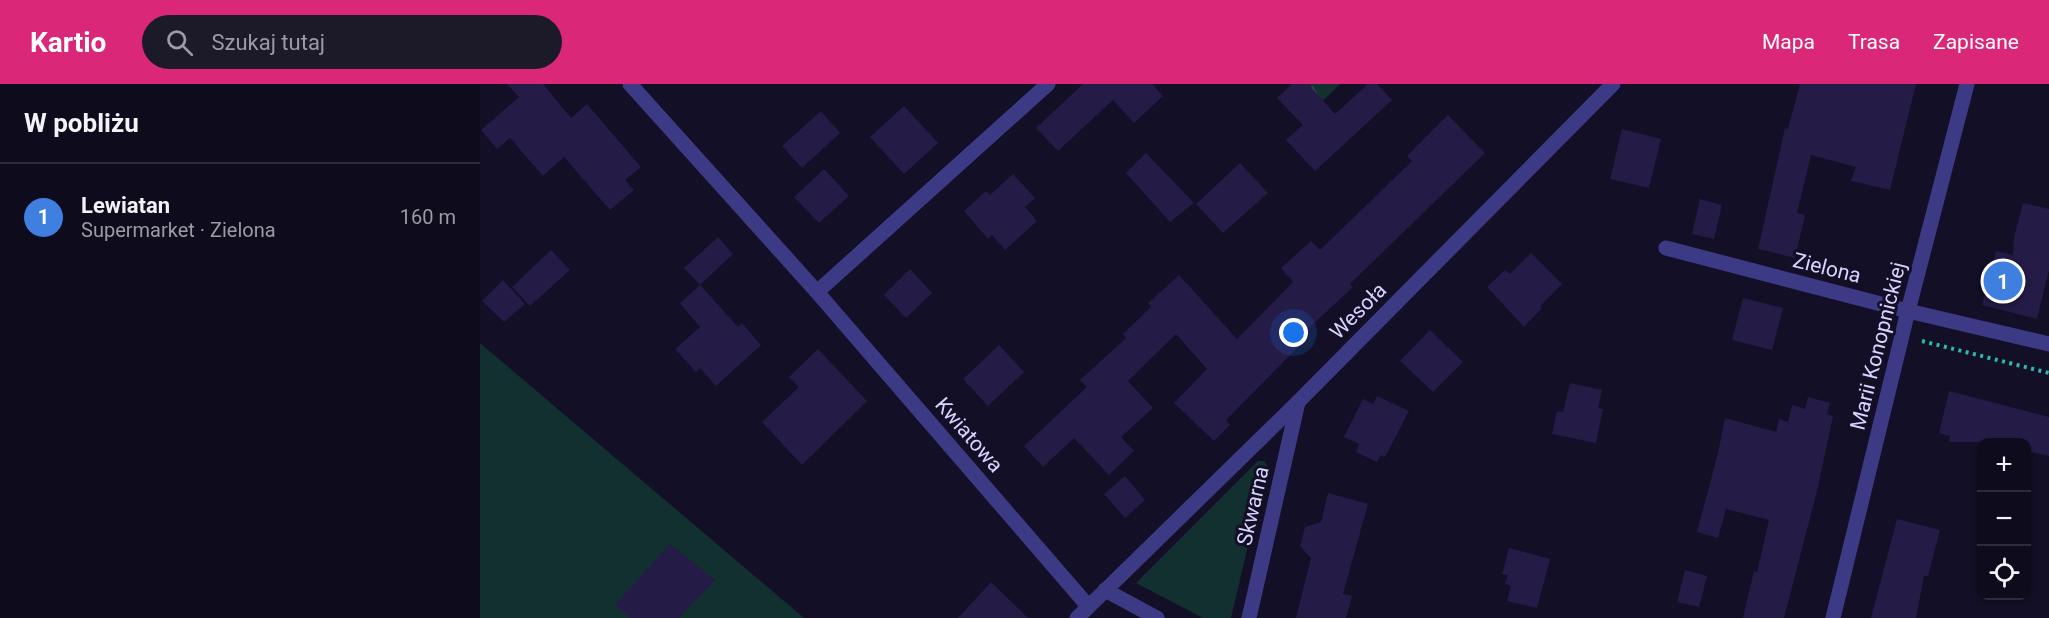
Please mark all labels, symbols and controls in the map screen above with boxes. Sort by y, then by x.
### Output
search box [142,15,562,69]
text: Kartio [30,26,106,59]
icon: search [163,26,196,59]
text: Szukaj tutaj [211,30,325,55]
text: Mapa [1762,30,1815,54]
text: Trasa [1848,30,1900,54]
text: Zapisane [1933,30,2019,54]
text: W pobliżu [24,108,139,138]
text: Lewiatan [81,193,170,218]
text: 1 [38,205,49,229]
text: 160 m [400,205,456,229]
text: Supermarket · Zielona [81,218,276,242]
street label: Zielona [1791,248,1863,288]
pin: 1 [1984,258,2023,304]
street label: Marii Konopnickiej [1846,260,1910,432]
street label: Wesoła [1325,278,1391,344]
your location [1279,318,1308,347]
street label: Kwiatowa [930,393,1008,477]
map controls [1977,438,2031,600]
button: + [1977,438,2031,492]
street label: Skwarna [1232,464,1274,548]
button: − [1977,492,2031,546]
button: locate [1977,546,2031,600]

